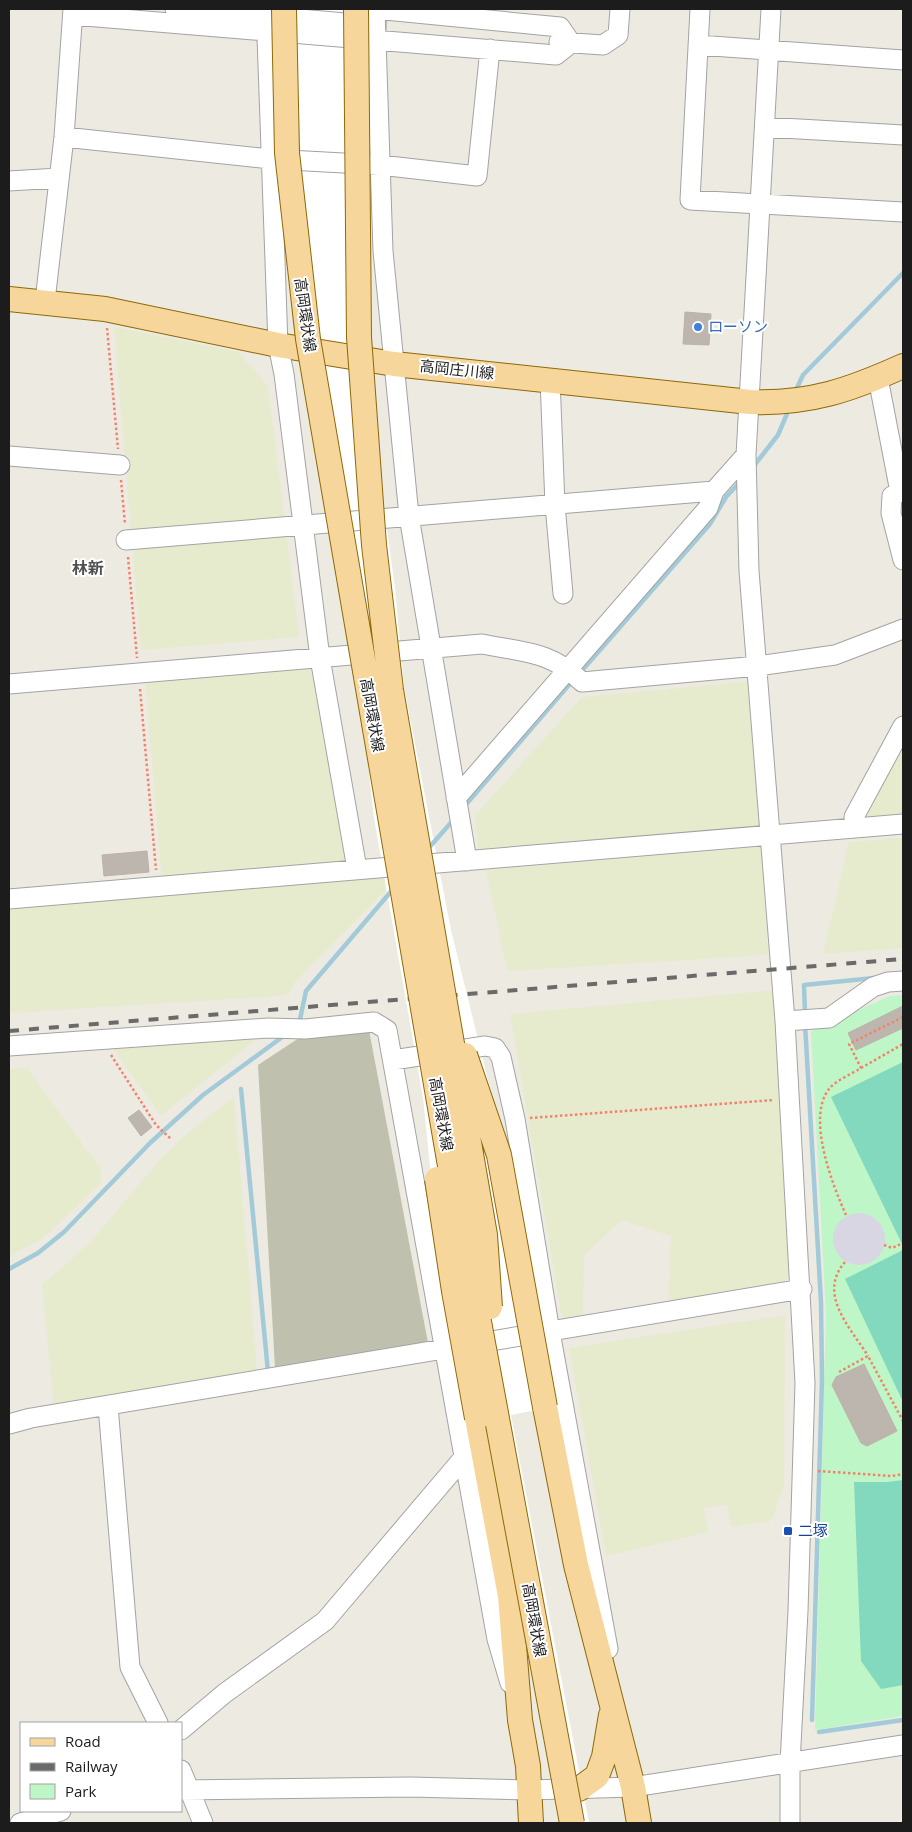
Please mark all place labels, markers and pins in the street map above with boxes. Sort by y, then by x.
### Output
place label: ローソン [708,316,768,336]
marker: ローソン [692,321,704,333]
place label: 二塚 [798,1520,828,1540]
marker: 二塚 [782,1525,794,1537]

